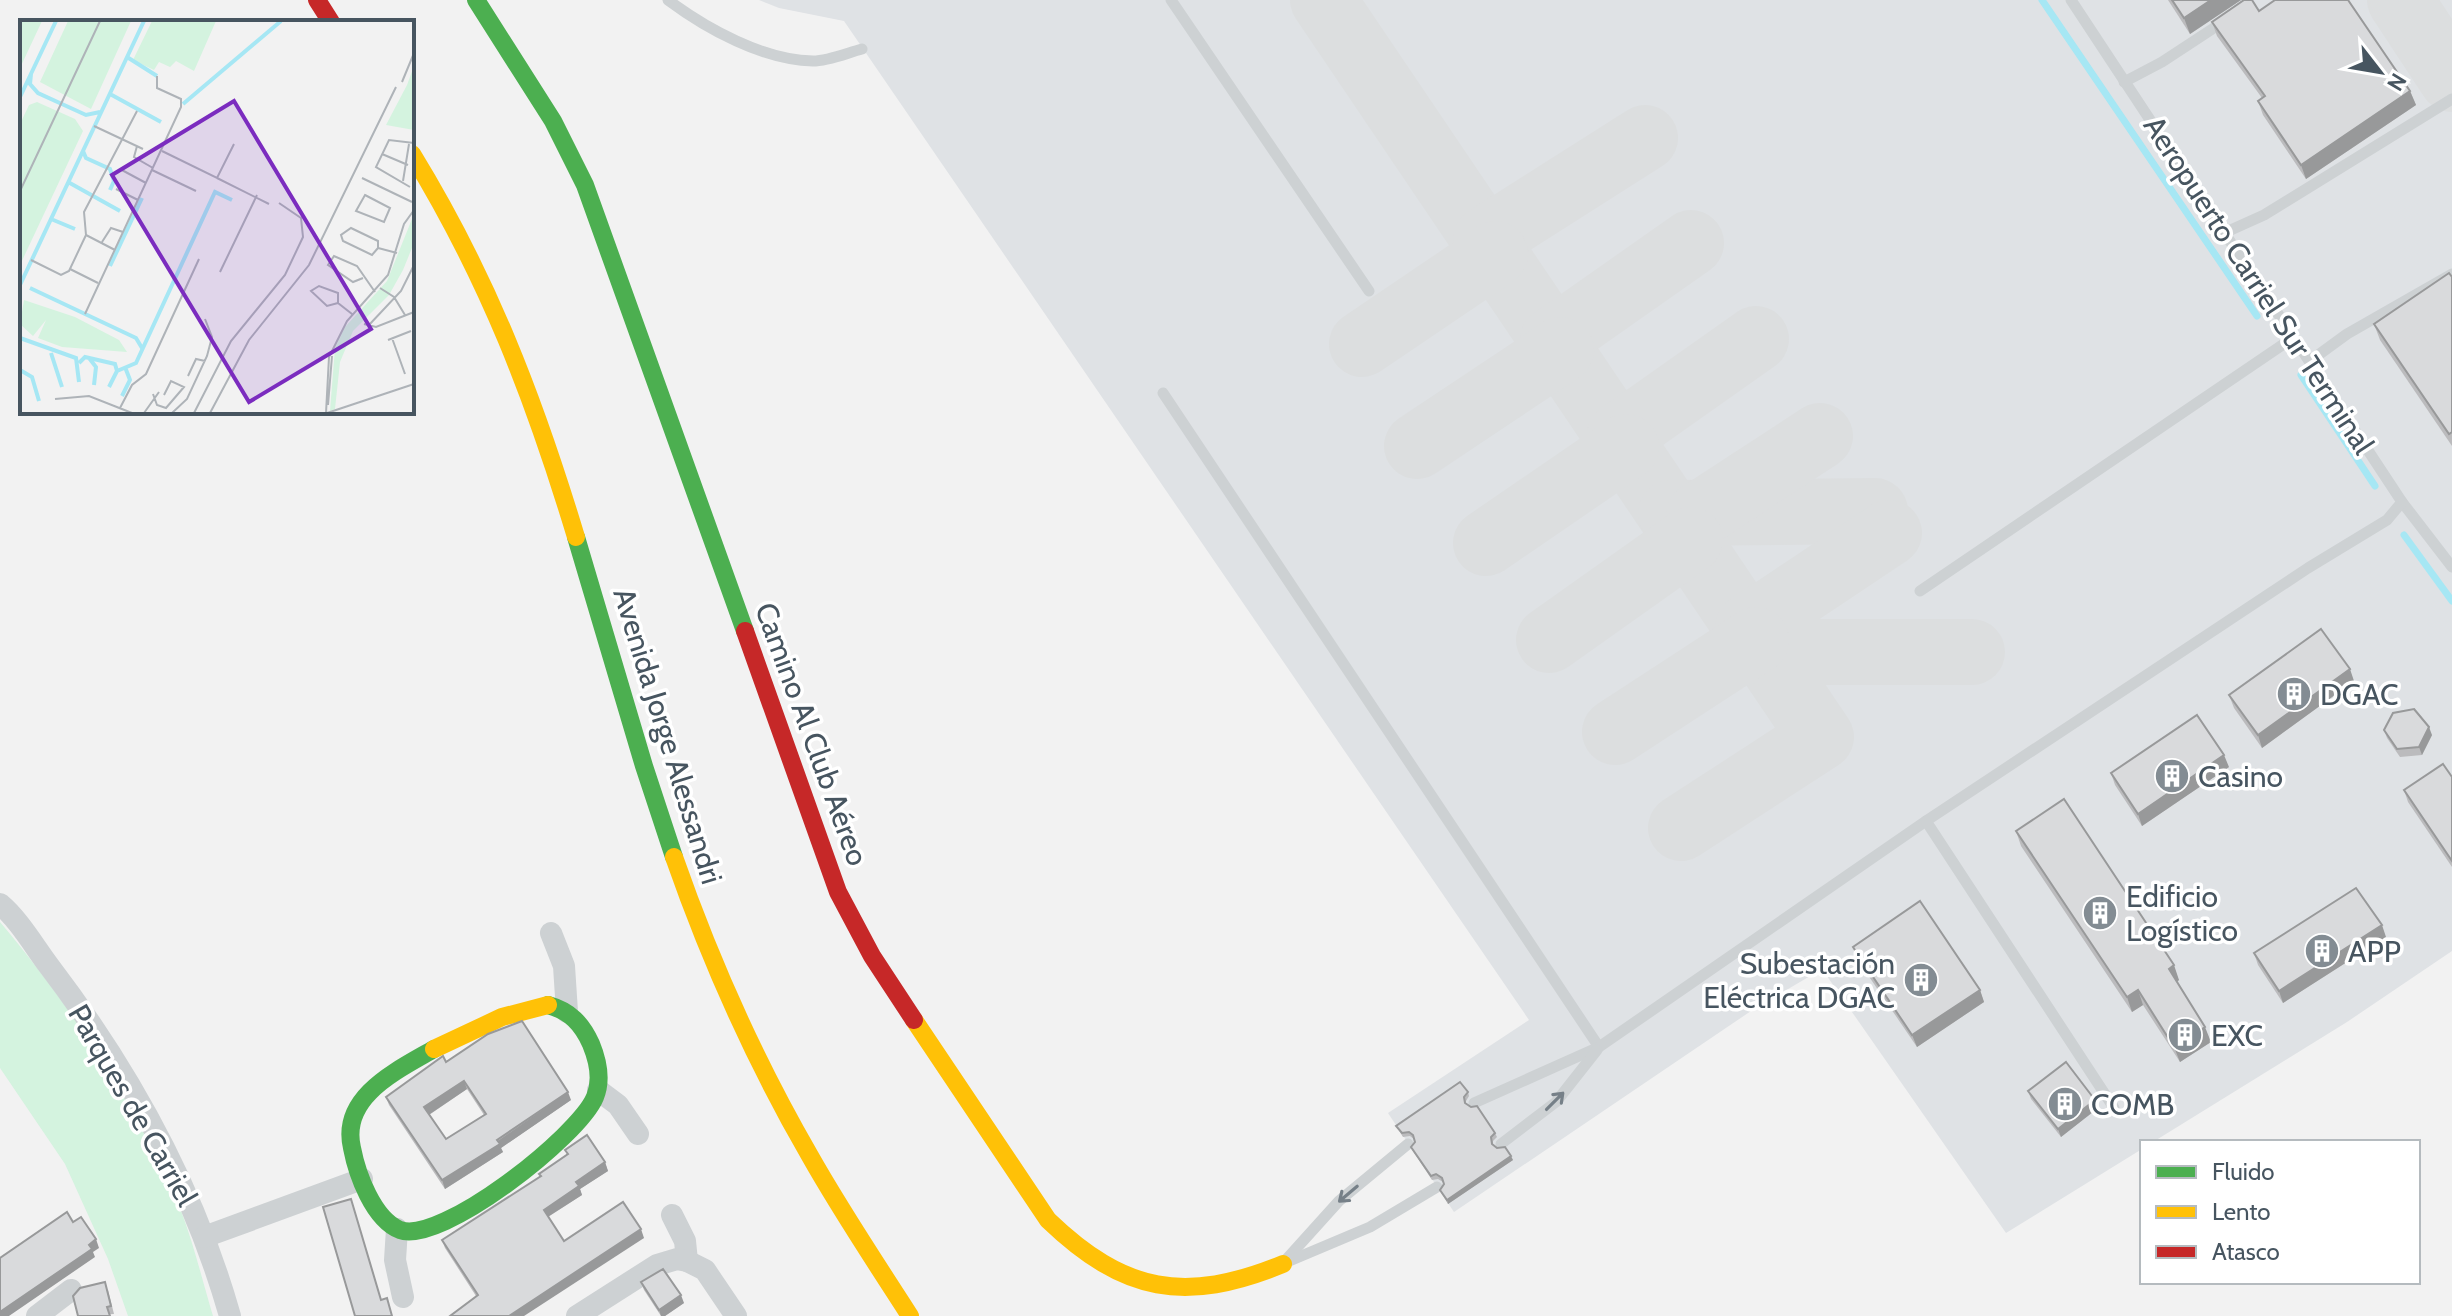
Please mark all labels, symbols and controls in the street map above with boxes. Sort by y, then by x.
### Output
inset map [20,20,414,414]
north arrow [2340,32,2420,112]
text: N [2381,68,2412,96]
street label: Aeropuerto Carriel Sur Terminal [2136,109,2382,461]
street label: Avenida Jorge Alessandri [605,584,731,888]
street label: Camino Al Club Aéreo [747,598,877,870]
building icon: DGAC [2275,675,2313,713]
place label: DGAC [2320,676,2399,713]
building icon: Casino [2153,757,2191,795]
place label: Casino [2198,758,2283,795]
place label: Edificio Logístico [2126,878,2238,949]
building icon: Edificio Logístico [2081,894,2119,932]
building icon: APP [2303,932,2341,970]
place label: APP [2348,933,2401,970]
place label: Subestación Eléctrica DGAC [1703,945,1895,1016]
building icon: Subestación Eléctrica DGAC [1902,961,1940,999]
street label: Parques de Carriel [60,998,206,1212]
building icon: EXC [2166,1016,2204,1054]
place label: EXC [2211,1017,2263,1054]
building icon: COMB [2046,1085,2084,1123]
place label: COMB [2091,1086,2174,1123]
one-way arrow [1545,1091,1565,1110]
legend [2140,1140,2420,1284]
text: Fluido [2212,1157,2274,1186]
one-way arrow [1338,1185,1358,1203]
text: Lento [2212,1197,2271,1226]
text: Atasco [2212,1237,2280,1266]

